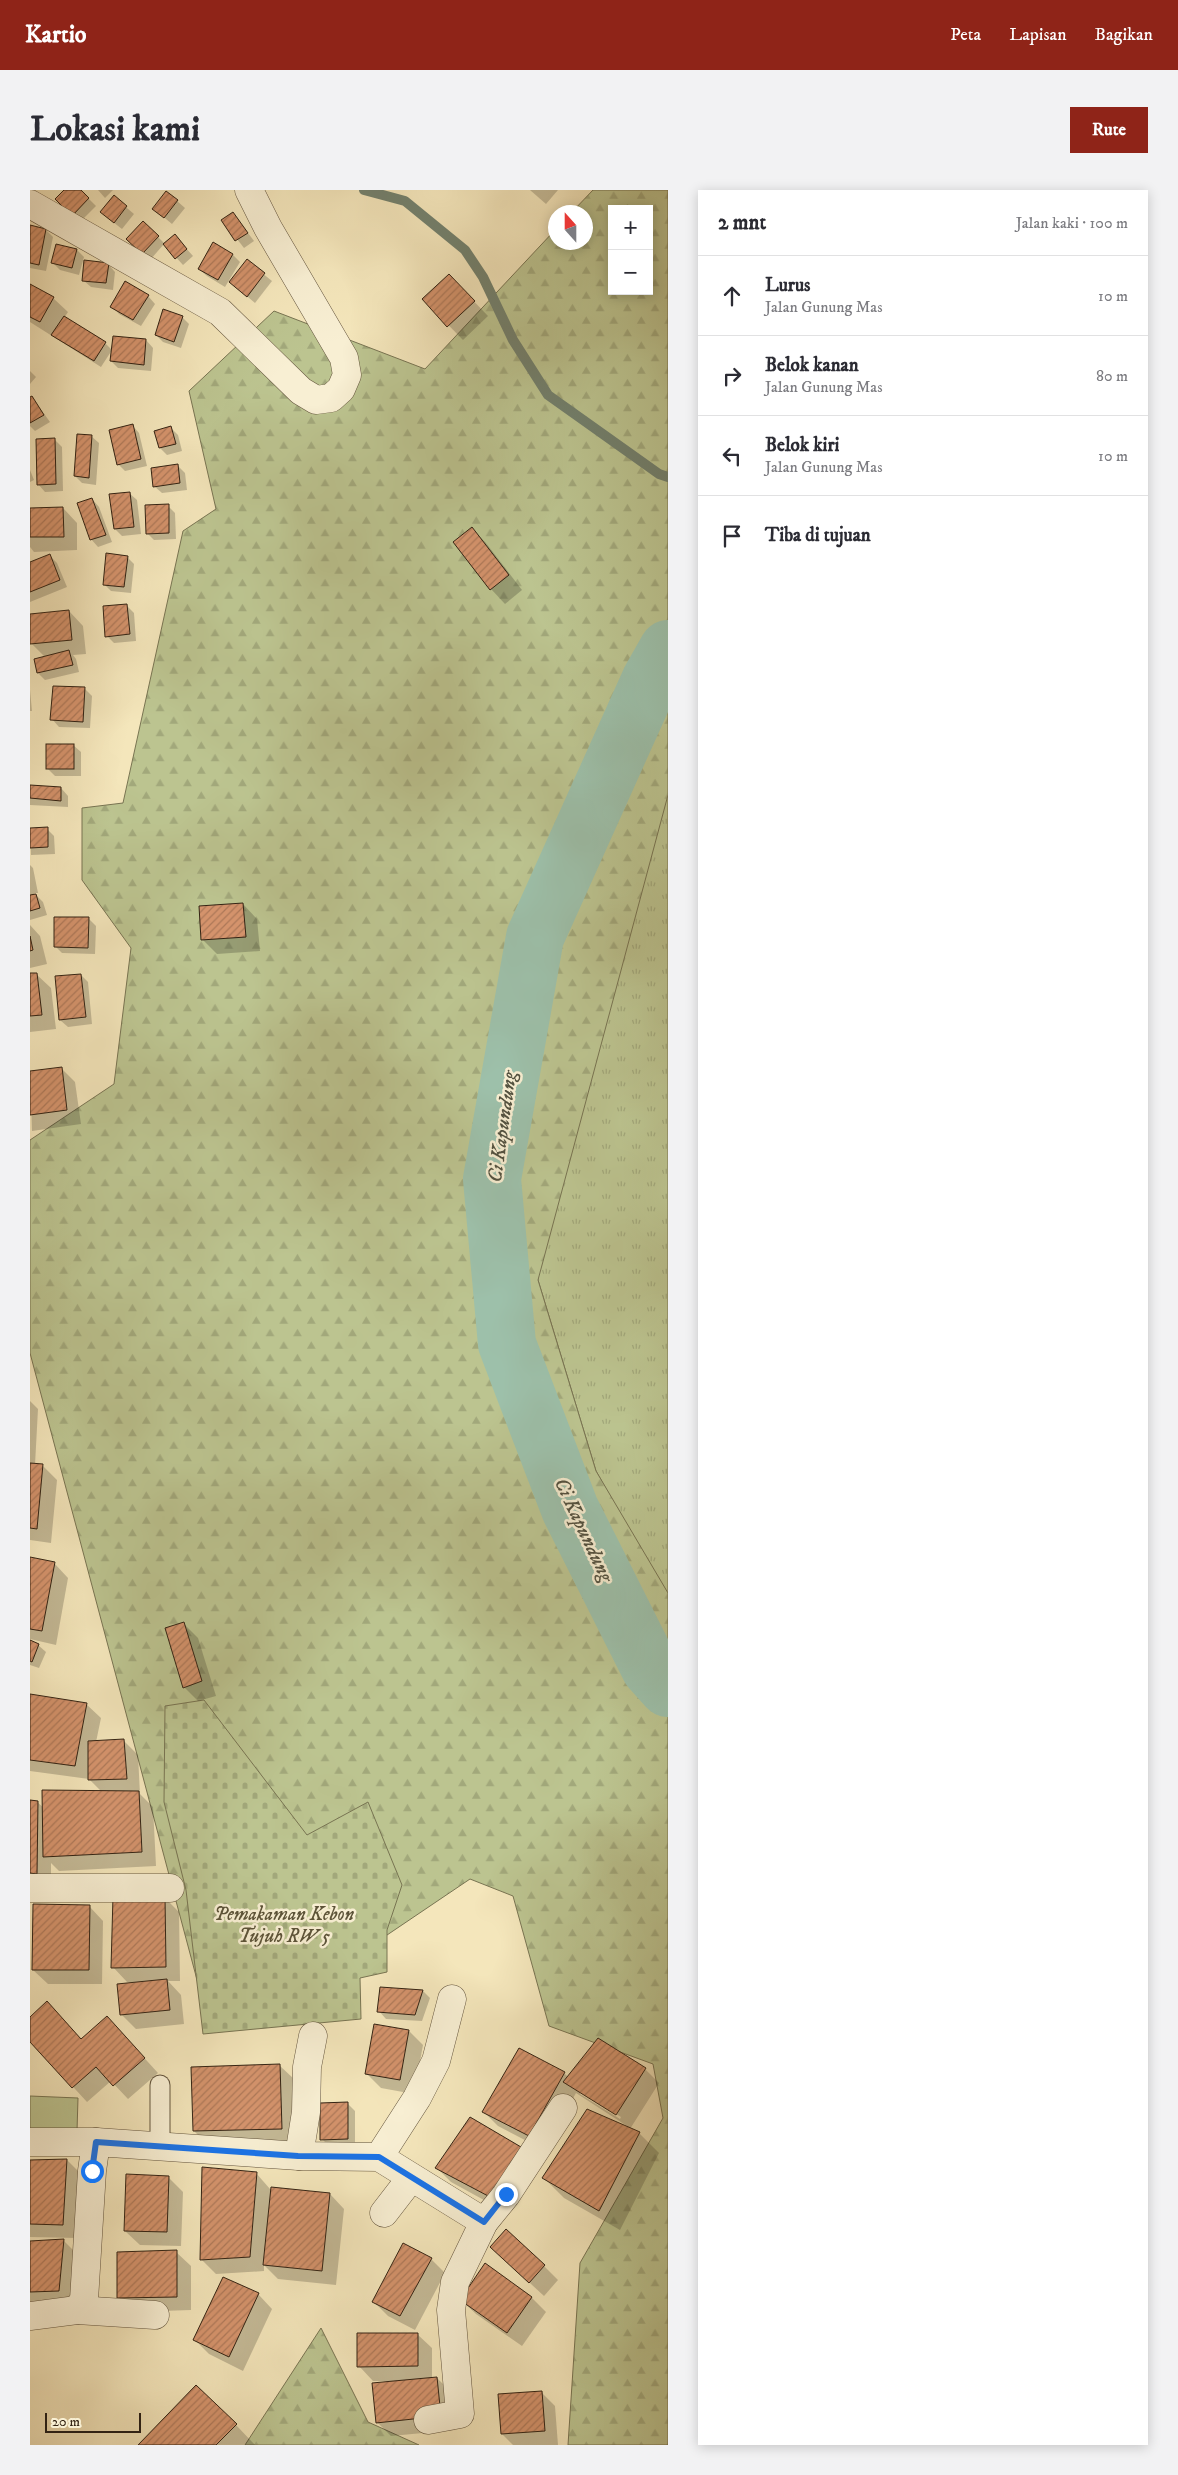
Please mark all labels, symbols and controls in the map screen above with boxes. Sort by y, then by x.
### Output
text: Kartio [25,20,87,50]
text: Peta [950,24,981,46]
text: Lapisan [1009,24,1067,46]
text: Bagikan [1095,24,1153,46]
button: Rute [1070,107,1148,153]
text: Lokasi kami [30,108,200,152]
north arrow [548,205,593,250]
map controls [608,205,653,295]
button: + [608,205,653,250]
text: 2 mnt [718,210,766,236]
text: Jalan kaki · 100 m [1016,213,1128,233]
button: − [608,250,653,295]
text: Lurus [765,274,810,297]
icon: ahead [718,282,746,310]
text: 10 m [1098,286,1128,306]
text: Jalan Gunung Mas [765,297,883,317]
text: Belok kanan [765,354,859,377]
icon: right [718,362,746,390]
text: 80 m [1096,366,1128,386]
text: Jalan Gunung Mas [765,377,883,397]
text: Belok kiri [765,434,839,457]
icon: left [718,442,746,470]
text: 10 m [1098,446,1128,466]
text: Jalan Gunung Mas [765,457,883,477]
icon: arrive [718,522,746,550]
text: Tiba di tujuan [765,524,871,547]
water label: Ci Kapundung [483,1068,523,1184]
water label: Ci Kapundung [548,1474,619,1588]
park label: Pemakaman Kebon Tujuh RW 5 [214,1903,354,1948]
route start [81,2160,104,2183]
route end [495,2183,518,2206]
scale bar [45,2410,141,2433]
text: 20 m [52,2413,80,2431]

